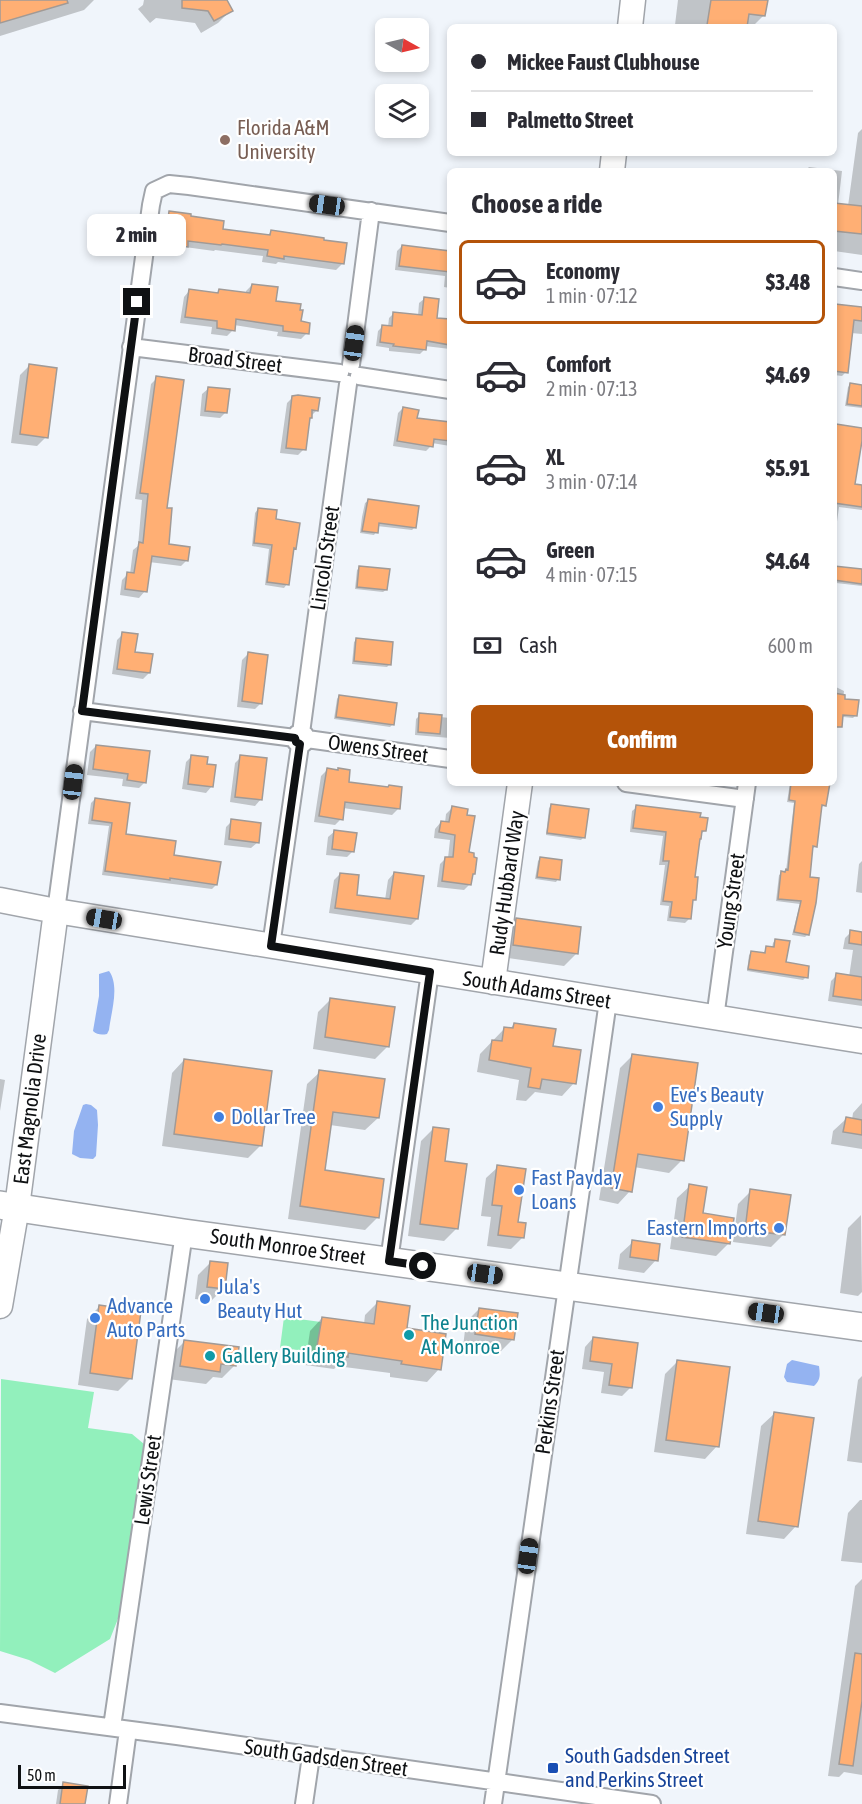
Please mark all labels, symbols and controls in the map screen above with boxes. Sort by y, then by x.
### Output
north arrow [375,18,429,72]
map controls [375,18,429,138]
text: Mickee Faust Clubhouse [507,49,700,75]
button: layers [375,84,429,138]
text: Palmetto Street [507,107,633,133]
place label: Florida A&M University [237,115,330,163]
marker: Florida A&M University [218,133,232,147]
text: Choose a ride [471,188,603,219]
car [308,194,346,216]
callout: 2 min [88,215,186,257]
text: 2 min [116,223,157,246]
icon: car [474,255,528,309]
text: Economy [546,258,620,284]
text: $3.48 [766,269,810,295]
text: 1 min · 07:12 [546,284,638,307]
route end [123,288,150,315]
car [343,324,365,362]
street label: Broad Street [187,341,284,377]
icon: car [474,348,528,402]
text: Comfort [546,351,611,377]
text: $4.69 [766,362,810,388]
text: 2 min · 07:13 [546,377,638,400]
icon: car [474,441,528,495]
text: XL [546,444,564,470]
text: $5.91 [766,455,810,481]
text: 3 min · 07:14 [546,470,638,493]
street label: Lincoln Street [305,504,343,612]
icon: car [474,534,528,588]
text: Green [546,537,595,563]
text: $4.64 [766,548,810,574]
text: 4 min · 07:15 [546,563,638,586]
icon: cash [471,629,504,662]
text: Cash [519,632,558,658]
text: 600 m [768,634,813,657]
button: Confirm [471,705,813,774]
street label: Owens Street [327,729,430,767]
car [62,763,84,801]
street label: Rudy Hubbard Way [484,808,528,957]
street label: Young Street [711,852,749,950]
car [85,907,123,931]
street label: South Adams Street [461,965,613,1013]
street label: East Magnolia Drive [8,1032,50,1186]
place label: Eve's Beauty Supply [670,1082,764,1130]
marker: Eve's Beauty Supply [651,1100,665,1114]
place label: Dollar Tree [231,1104,316,1128]
marker: Dollar Tree [212,1110,226,1124]
place label: Fast Payday Loans [531,1165,622,1213]
marker: Fast Payday Loans [512,1183,526,1197]
place label: Eastern Imports [647,1215,767,1239]
marker: Eastern Imports [772,1221,786,1235]
street label: South Monroe Street [209,1223,367,1269]
route start [409,1252,436,1279]
car [466,1263,504,1285]
place label: Jula's Beauty Hut [217,1274,302,1322]
marker: Jula's Beauty Hut [198,1292,212,1306]
place label: Advance Auto Parts [107,1293,185,1341]
car [747,1302,785,1324]
place label: The Junction At Monroe [421,1310,518,1358]
marker: Advance Auto Parts [88,1311,102,1325]
marker: The Junction At Monroe [402,1328,416,1342]
place label: Gallery Building [222,1343,345,1367]
street label: Perkins Street [530,1348,568,1456]
marker: Gallery Building [203,1349,217,1363]
street label: Lewis Street [129,1433,165,1527]
car [517,1537,539,1575]
street label: South Gadsden Street [243,1734,409,1780]
place label: South Gadsden Street and Perkins Street [565,1743,730,1791]
marker: South Gadsden Street and Perkins Street [546,1761,560,1775]
scale bar [18,1762,126,1790]
text: 50 m [27,1766,56,1784]

